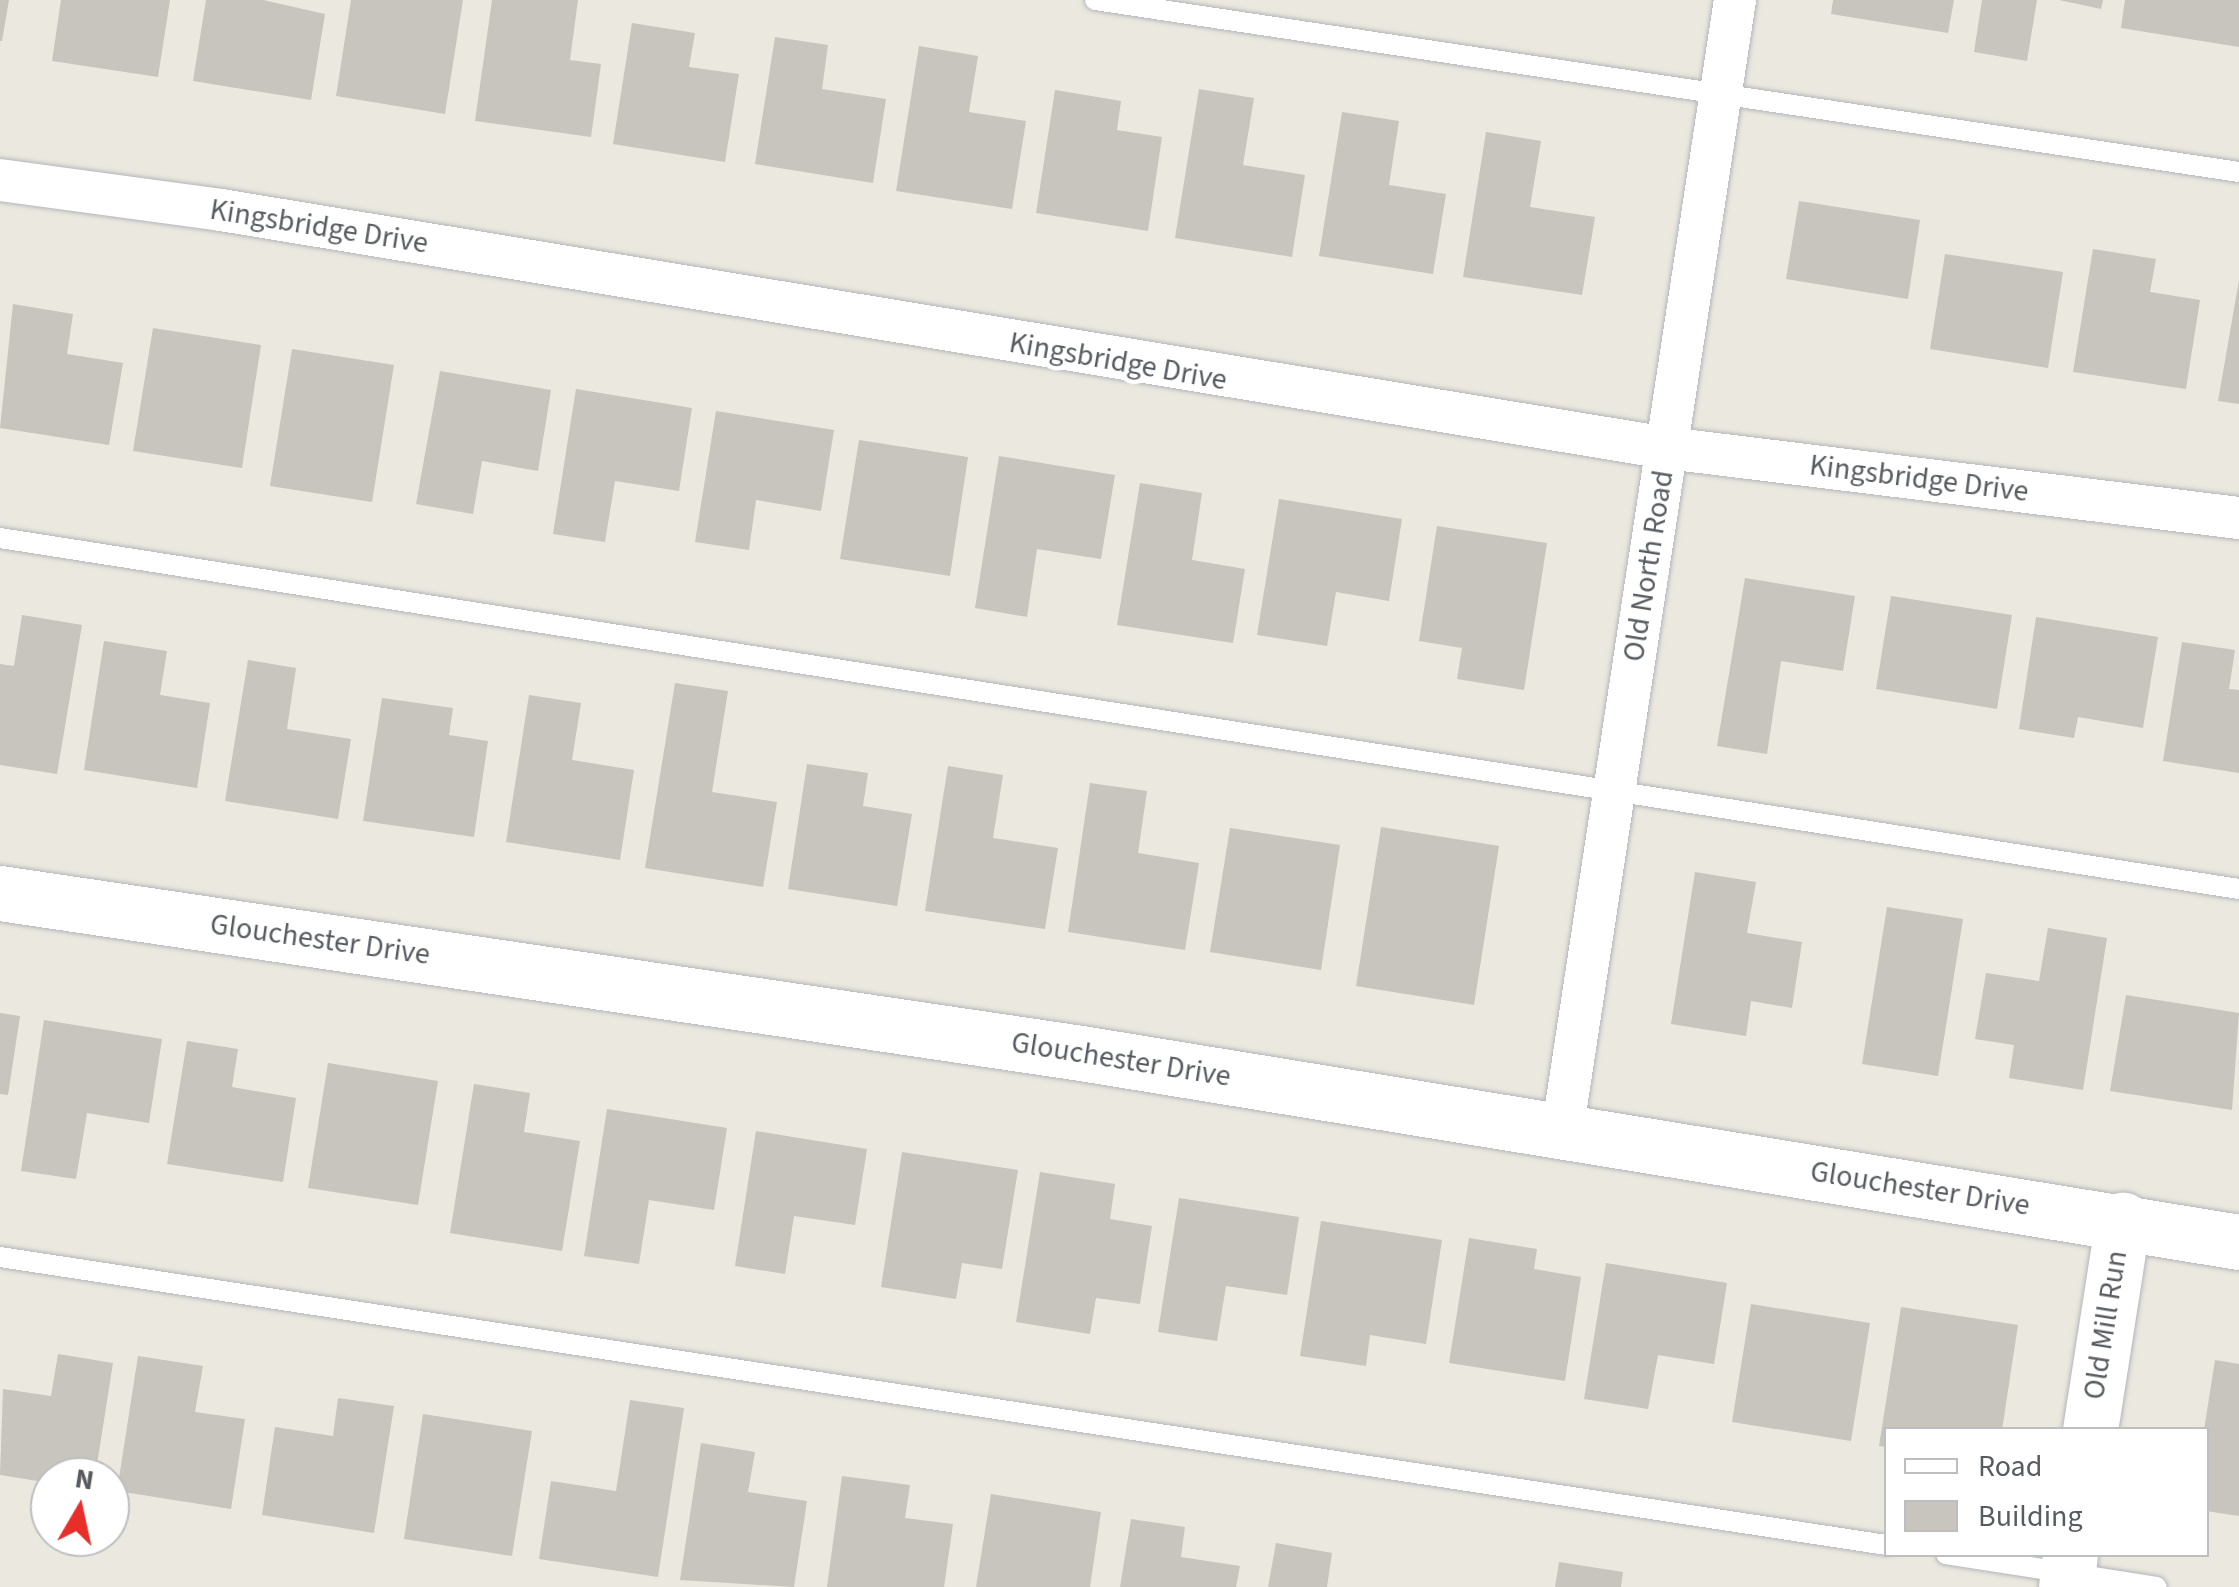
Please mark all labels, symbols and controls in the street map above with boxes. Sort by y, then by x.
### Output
street label: Kingsbridge Drive [207,192,431,262]
street label: Kingsbridge Drive [1006,325,1230,399]
street label: Kingsbridge Drive [1807,448,2031,510]
street label: Old North Road [1616,468,1682,664]
street label: Glouchester Drive [208,907,432,973]
street label: Glouchester Drive [1009,1025,1233,1095]
street label: Glouchester Drive [1808,1154,2032,1224]
street label: Old Mill Run [2076,1248,2136,1402]
legend [1884,1427,2209,1557]
text: Road [1978,1445,2042,1488]
north arrow [30,1457,130,1557]
text: N [72,1458,97,1501]
text: Building [1978,1495,2083,1538]

